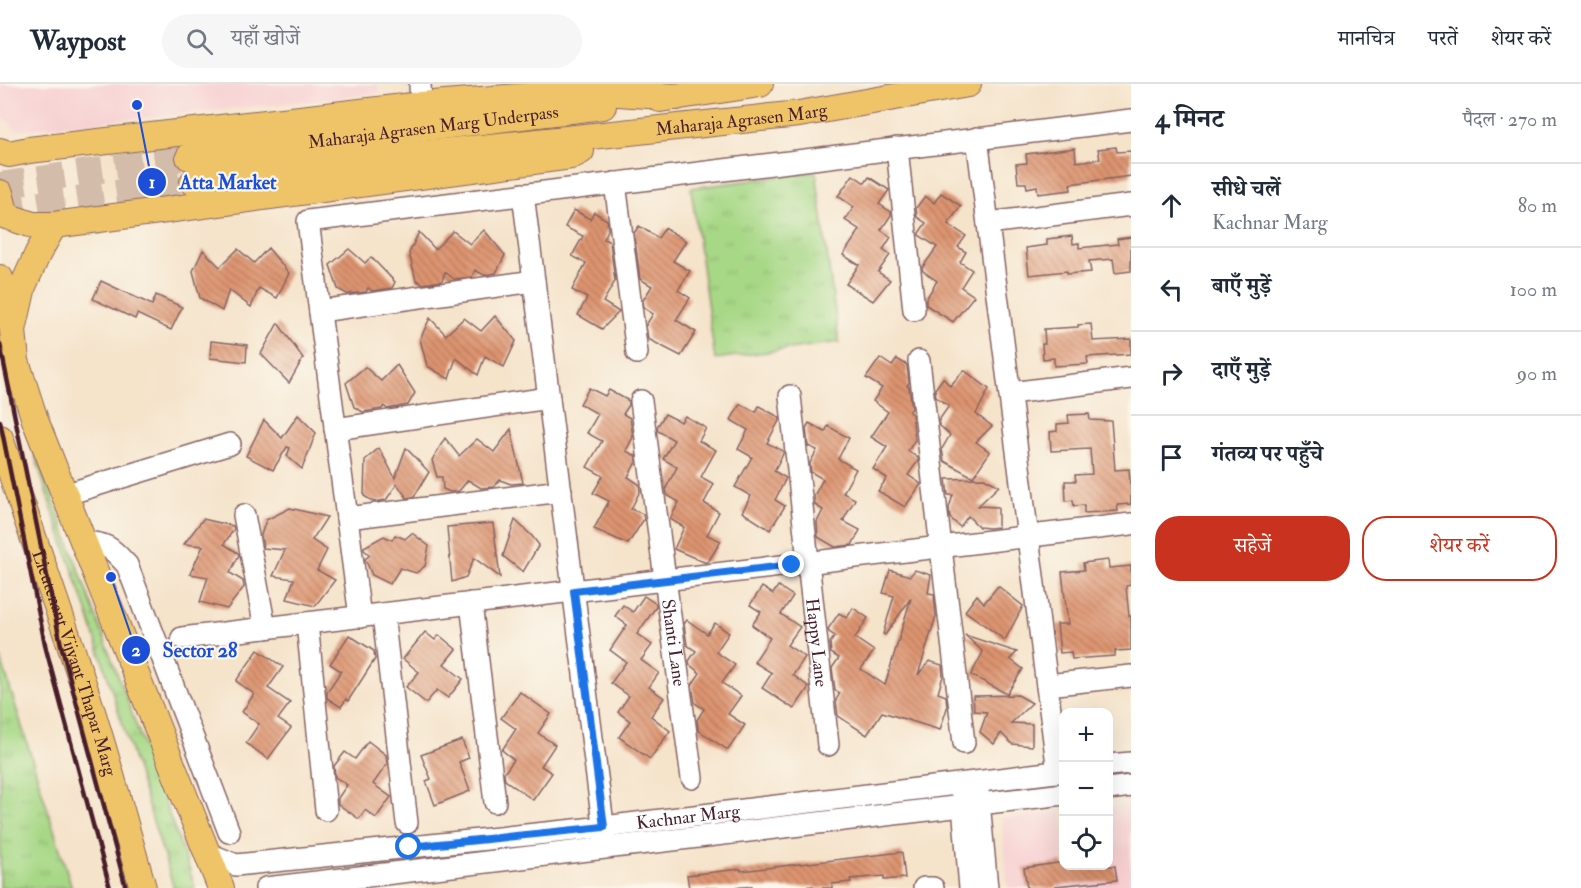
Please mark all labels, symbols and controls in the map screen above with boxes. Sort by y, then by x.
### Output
search box [162,14,582,68]
text: Waypost [30,24,126,59]
text: यहाँ खोजें [231,24,300,52]
icon: search [183,25,216,58]
text: मानचित्र [1338,25,1395,52]
text: परतें [1428,25,1458,52]
text: शेयर करें [1491,25,1551,52]
street label: Maharaja Agrasen Marg [654,98,830,141]
street label: Maharaja Agrasen Marg Underpass [307,100,560,154]
text: 4 मिनट [1155,103,1224,135]
text: पैदल · 270 m [1463,107,1557,132]
callout: Atta Market [137,163,288,201]
text: Atta Market [178,170,277,195]
text: 1 [149,171,155,194]
text: सीधे चलें [1212,175,1280,203]
icon: ahead [1155,189,1188,222]
text: 80 m [1518,193,1557,218]
text: Kachnar Marg [1212,210,1328,235]
text: बाएँ मुड़ें [1212,272,1271,300]
icon: left [1155,273,1188,306]
text: 100 m [1510,277,1557,302]
text: दाएँ मुड़ें [1212,356,1271,384]
icon: right [1155,357,1188,390]
text: 90 m [1517,361,1557,386]
text: गंतव्य पर पहुँचे [1212,440,1323,468]
icon: arrive [1155,441,1188,474]
button: सहेजें [1155,516,1350,581]
button: शेयर करें [1362,516,1557,581]
street label: Lieutenant Vijyant Thapar Marg [27,547,123,780]
route end [778,551,804,577]
street label: Happy Lane [801,597,833,689]
street label: Shanti Lane [656,598,691,688]
callout: Sector 28 [121,631,250,669]
text: Sector 28 [163,638,238,663]
text: 2 [131,639,141,662]
map controls [1059,708,1113,870]
button: + [1059,708,1113,762]
button: − [1059,762,1113,816]
street label: Kachnar Marg [635,799,742,834]
button: locate [1059,816,1113,870]
route start [395,833,421,859]

